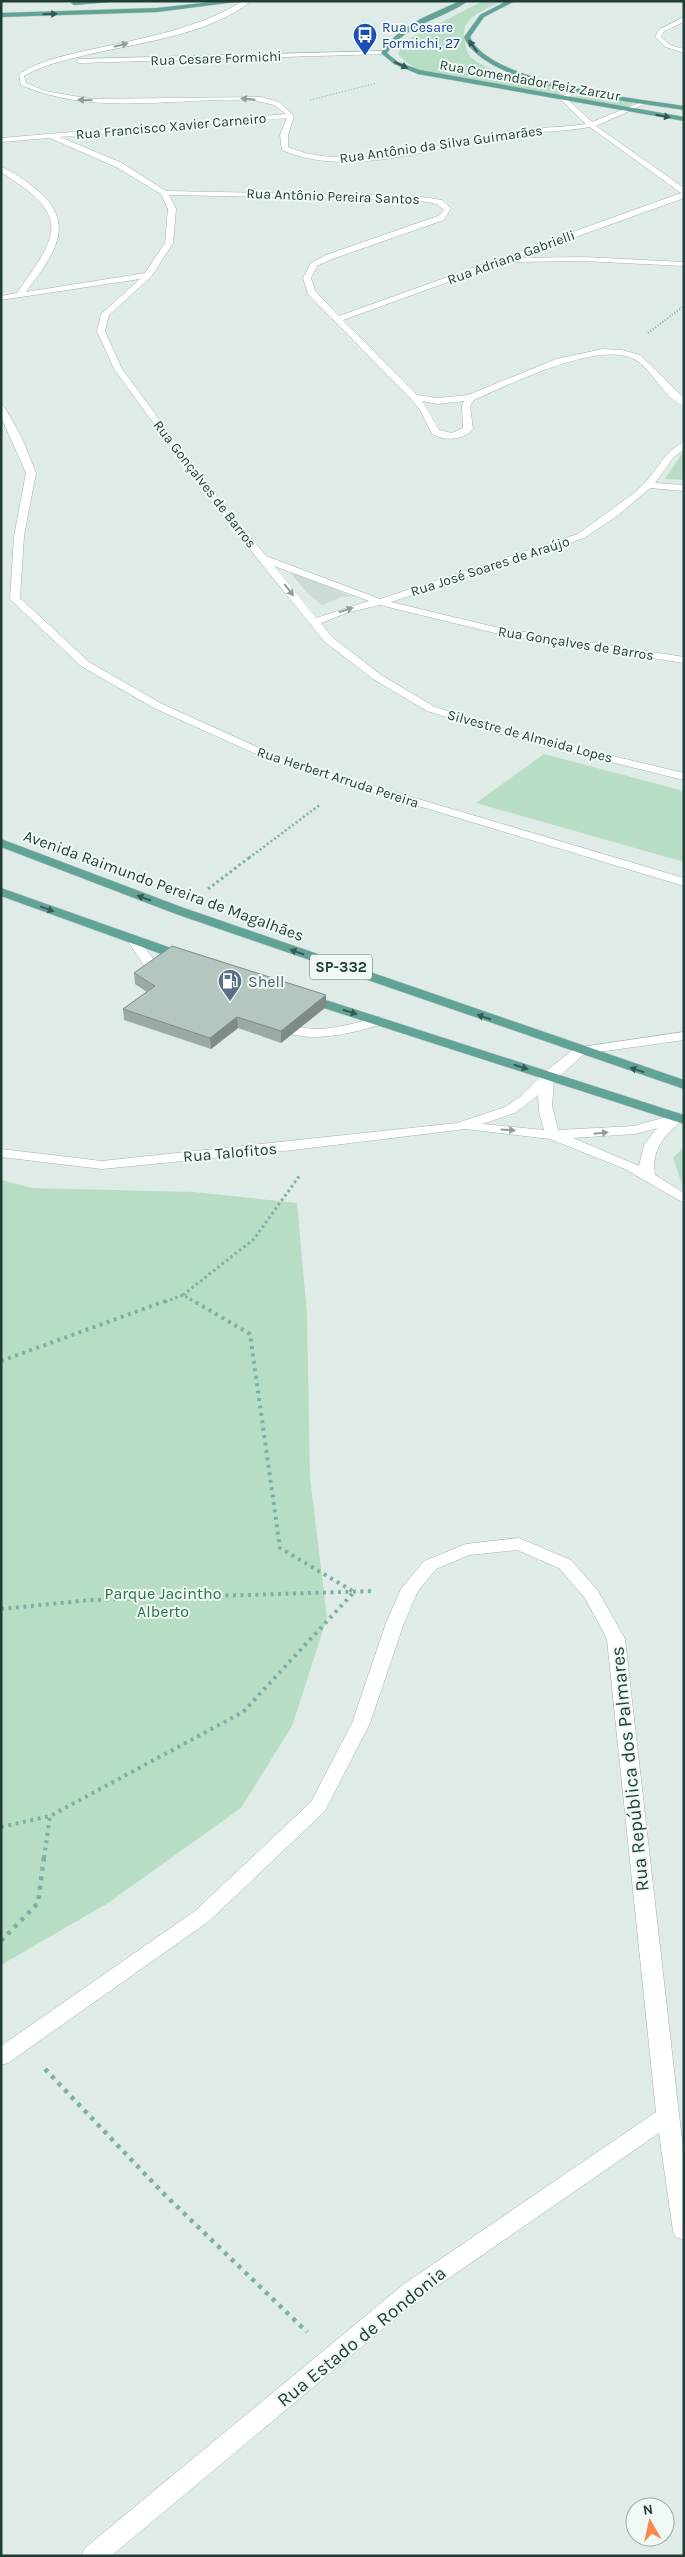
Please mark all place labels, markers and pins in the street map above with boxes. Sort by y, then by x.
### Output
place label: Rua Cesare Formichi, 27 [382,19,460,52]
bus stop icon: Rua Cesare Formichi, 27 [352,22,378,56]
fuel station icon: Shell [217,968,243,1002]
place label: Shell [248,972,285,991]

